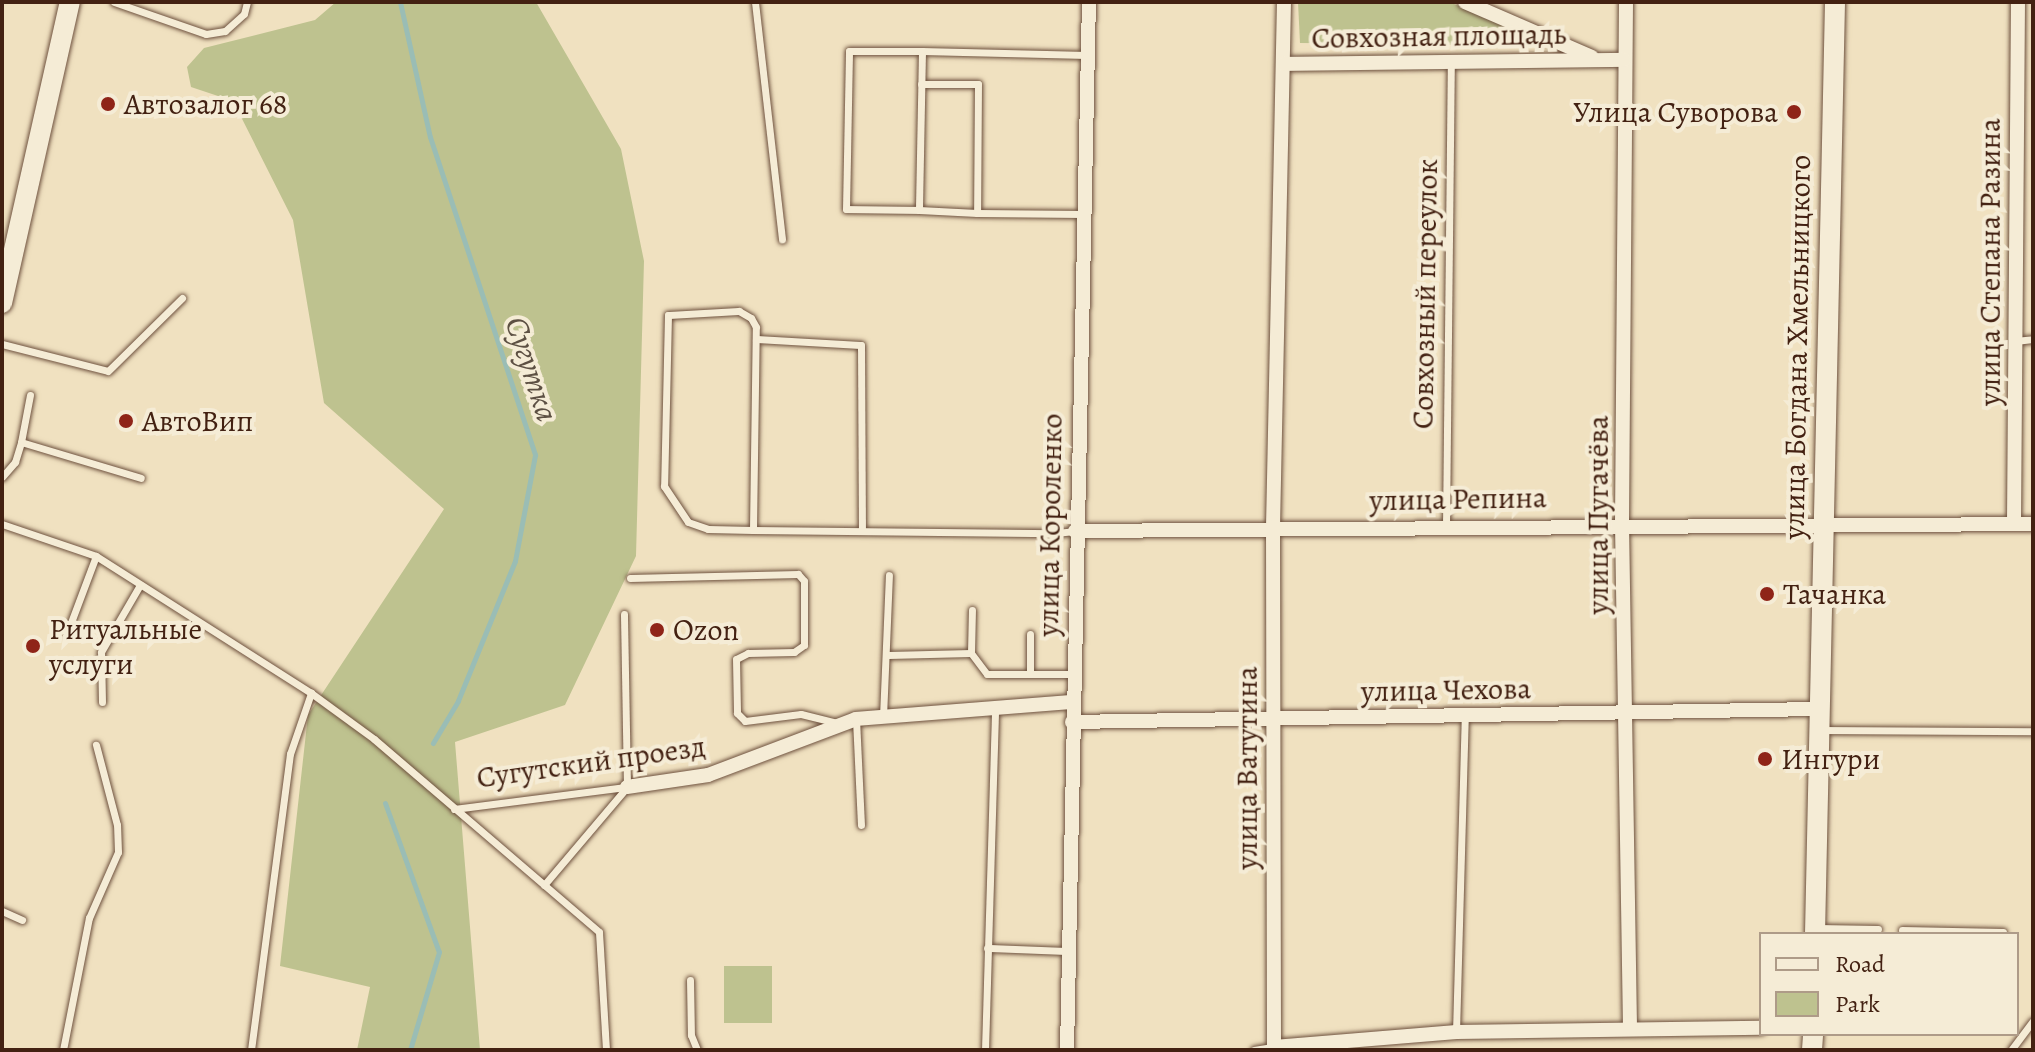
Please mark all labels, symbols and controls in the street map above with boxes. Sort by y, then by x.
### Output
street label: Совхозная площадь [1311,16,1567,56]
place label: Автозалог 68 [124,86,287,122]
place label: Улица Суворова [1573,94,1778,130]
marker: Автозалог 68 [99,95,117,113]
marker: Улица Суворова [1785,103,1803,121]
street label: улица Степана Разина [1972,118,2008,406]
street label: улица Богдана Хмельницкого [1776,154,1818,540]
street label: Совхозный переулок [1405,159,1445,429]
water label: Сугутка [497,312,567,426]
place label: АвтоВип [142,403,253,439]
marker: АвтоВип [117,412,135,430]
street label: улица Короленко [1030,413,1070,637]
street label: улица Пугачёва [1580,416,1616,614]
street label: улица Репина [1369,479,1547,519]
place label: Тачанка [1783,576,1886,612]
marker: Тачанка [1758,585,1776,603]
place label: Ритуальные услуги [49,611,202,682]
place label: Ozon [673,612,739,648]
marker: Ozon [648,621,666,639]
marker: Ритуальные услуги [24,637,42,655]
street label: улица Ватутина [1229,666,1265,870]
street label: улица Чехова [1361,671,1531,709]
street label: Сугутский проезд [474,728,708,796]
place label: Ингури [1781,741,1880,777]
marker: Ингури [1756,750,1774,768]
legend [1759,932,2019,1036]
text: Road [1835,948,1885,980]
text: Park [1835,988,1880,1020]

